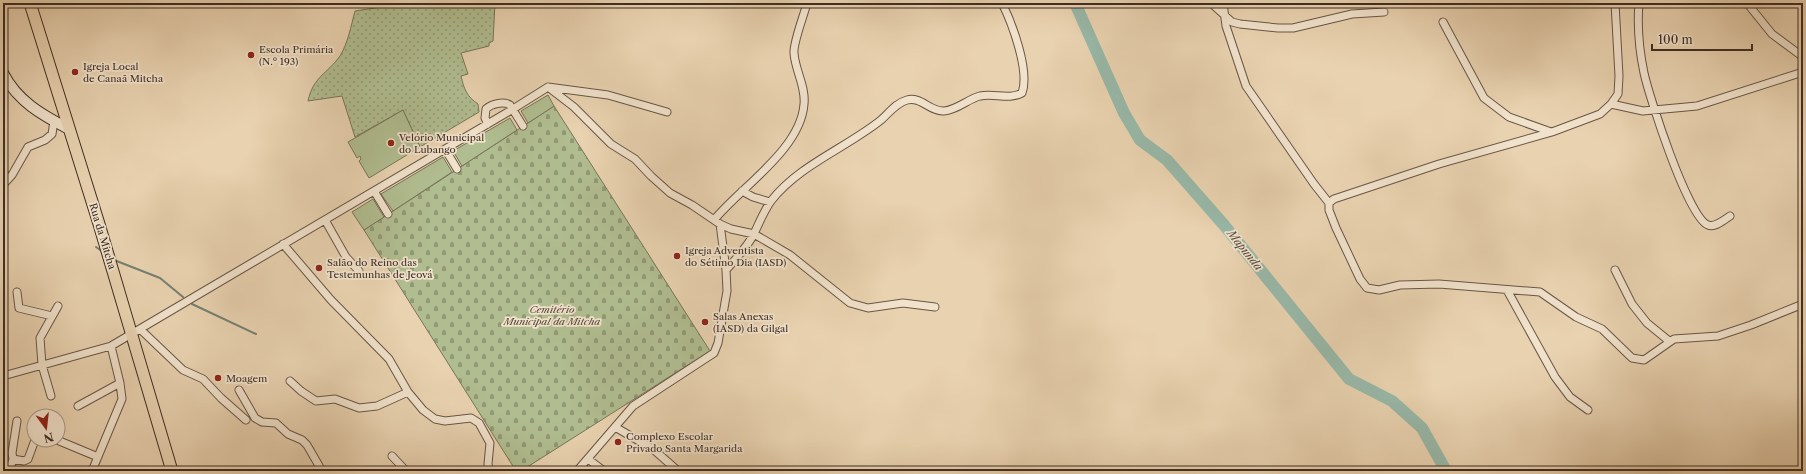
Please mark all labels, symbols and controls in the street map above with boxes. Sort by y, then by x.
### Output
scale bar [1652,26,1752,52]
text: 100 m [1658,32,1693,47]
place label: Escola Primária (N.º 193) [259,43,334,68]
marker: Escola Primária (N.º 193) [246,50,256,60]
place label: Igreja Local de Canaã Mitcha [83,60,164,85]
marker: Igreja Local de Canaã Mitcha [70,67,80,77]
place label: Velório Municipal do Lubango [398,131,484,156]
marker: Velório Municipal do Lubango [386,138,396,148]
street label: Rua da Mitcha [86,201,119,272]
water label: Mapunda [1223,225,1266,274]
place label: Igreja Adventista do Sétimo Dia (IASD) [685,244,786,269]
marker: Igreja Adventista do Sétimo Dia (IASD) [672,251,682,261]
place label: Salão do Reino das Testemunhas de Jeová [327,256,433,281]
marker: Salão do Reino das Testemunhas de Jeová [314,263,324,273]
park label: Cemitério Municipal da Mitcha [503,303,600,328]
place label: Salas Anexas (IASD) da Gilgal [713,310,788,335]
marker: Salas Anexas (IASD) da Gilgal [700,317,710,327]
place label: Moagem [226,372,268,385]
marker: Moagem [213,373,223,383]
north arrow [26,408,66,448]
text: N [42,430,55,446]
place label: Complexo Escolar Privado Santa Margarida [626,430,743,455]
marker: Complexo Escolar Privado Santa Margarida [613,437,623,447]

